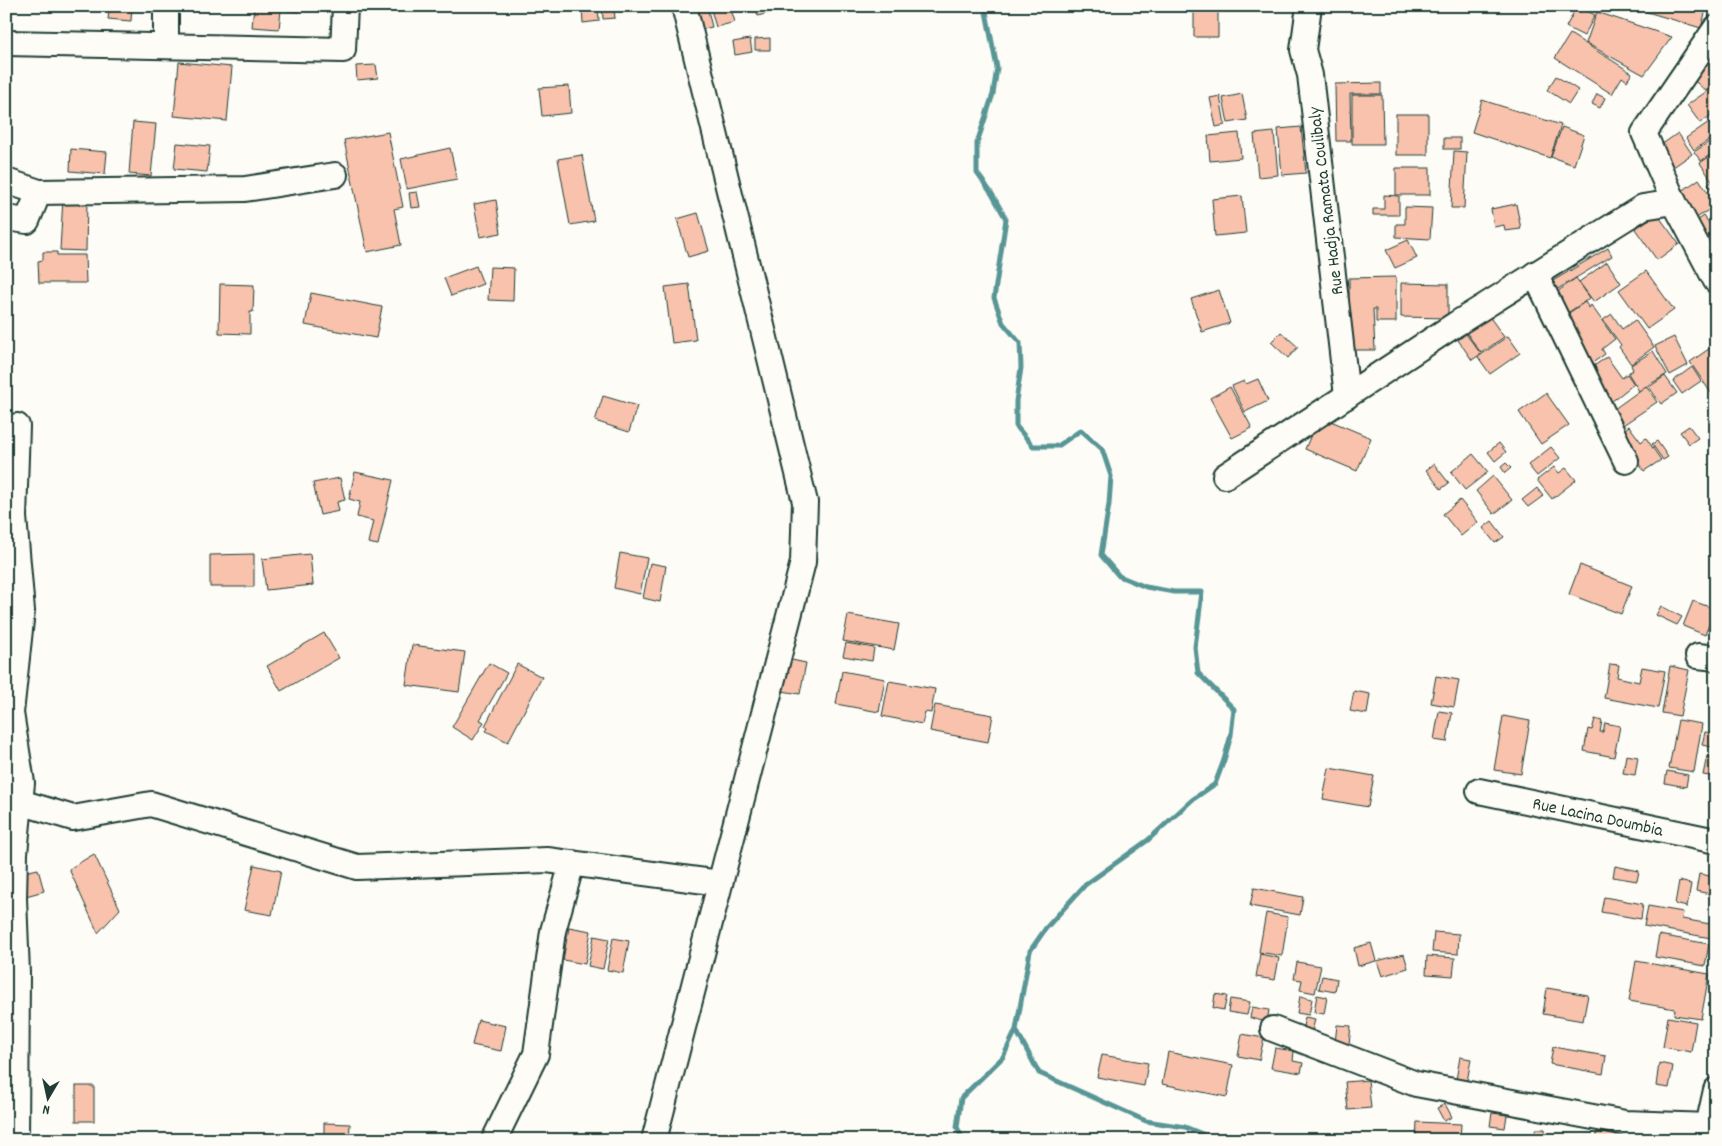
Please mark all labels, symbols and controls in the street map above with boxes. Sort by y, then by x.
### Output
street label: Rue Hadja Ramata Coulibaly [1303,105,1351,296]
street label: Rue Lacina Doumbia [1530,792,1666,845]
north arrow [22,1074,72,1124]
text: N [41,1098,51,1119]

